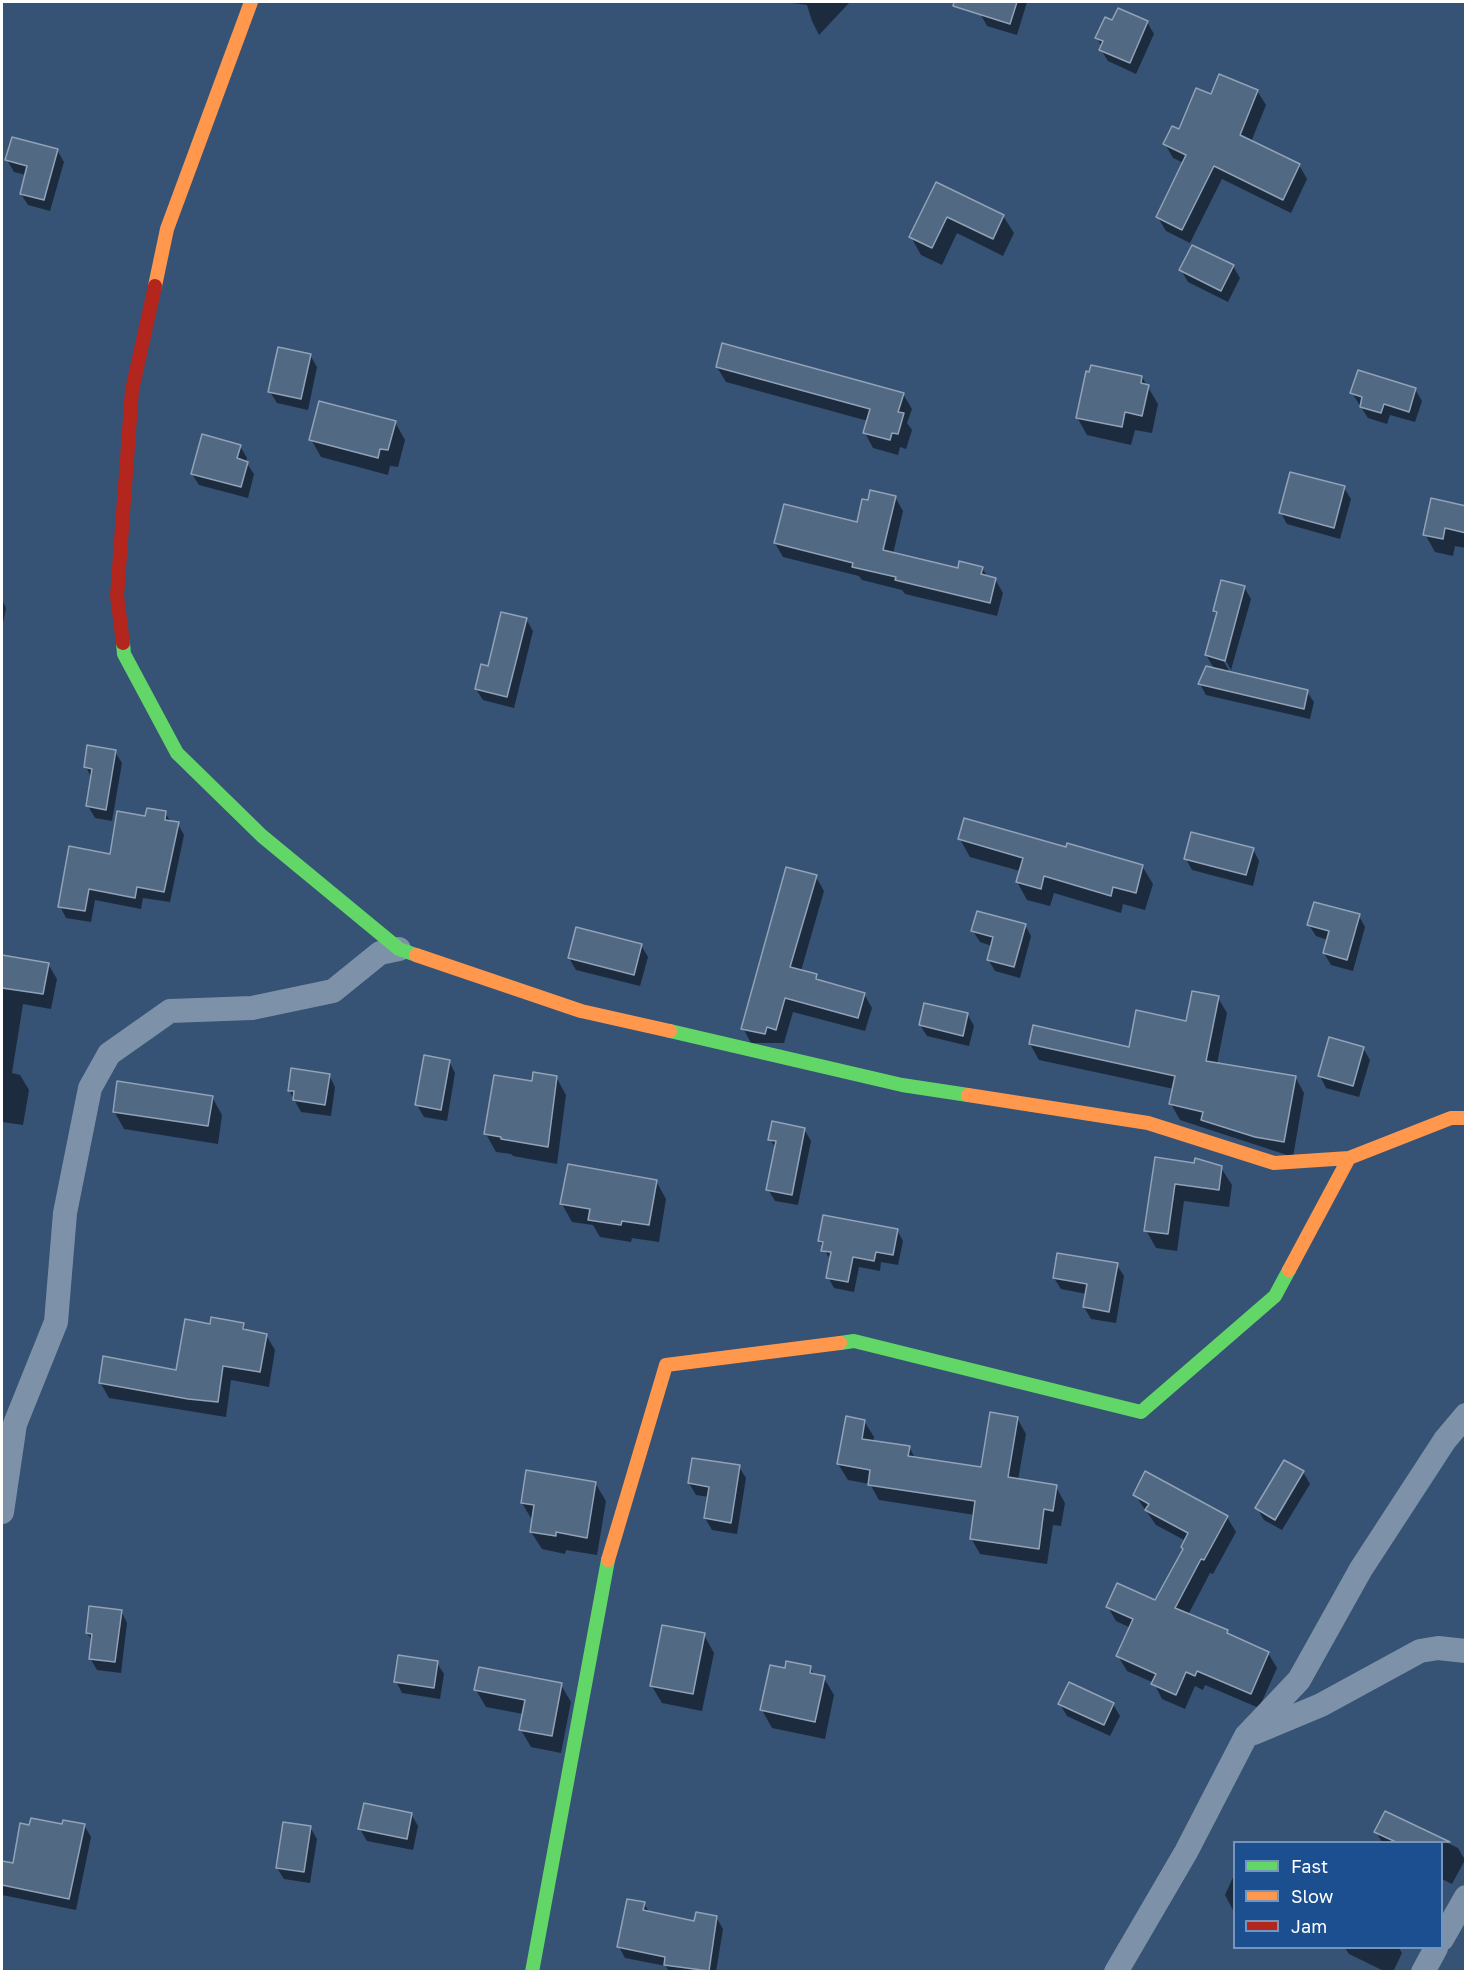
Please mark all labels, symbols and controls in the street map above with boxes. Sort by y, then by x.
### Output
legend [1233,1841,1443,1949]
text: Fast [1291,1855,1328,1877]
text: Slow [1291,1885,1333,1907]
text: Jam [1291,1915,1327,1937]

